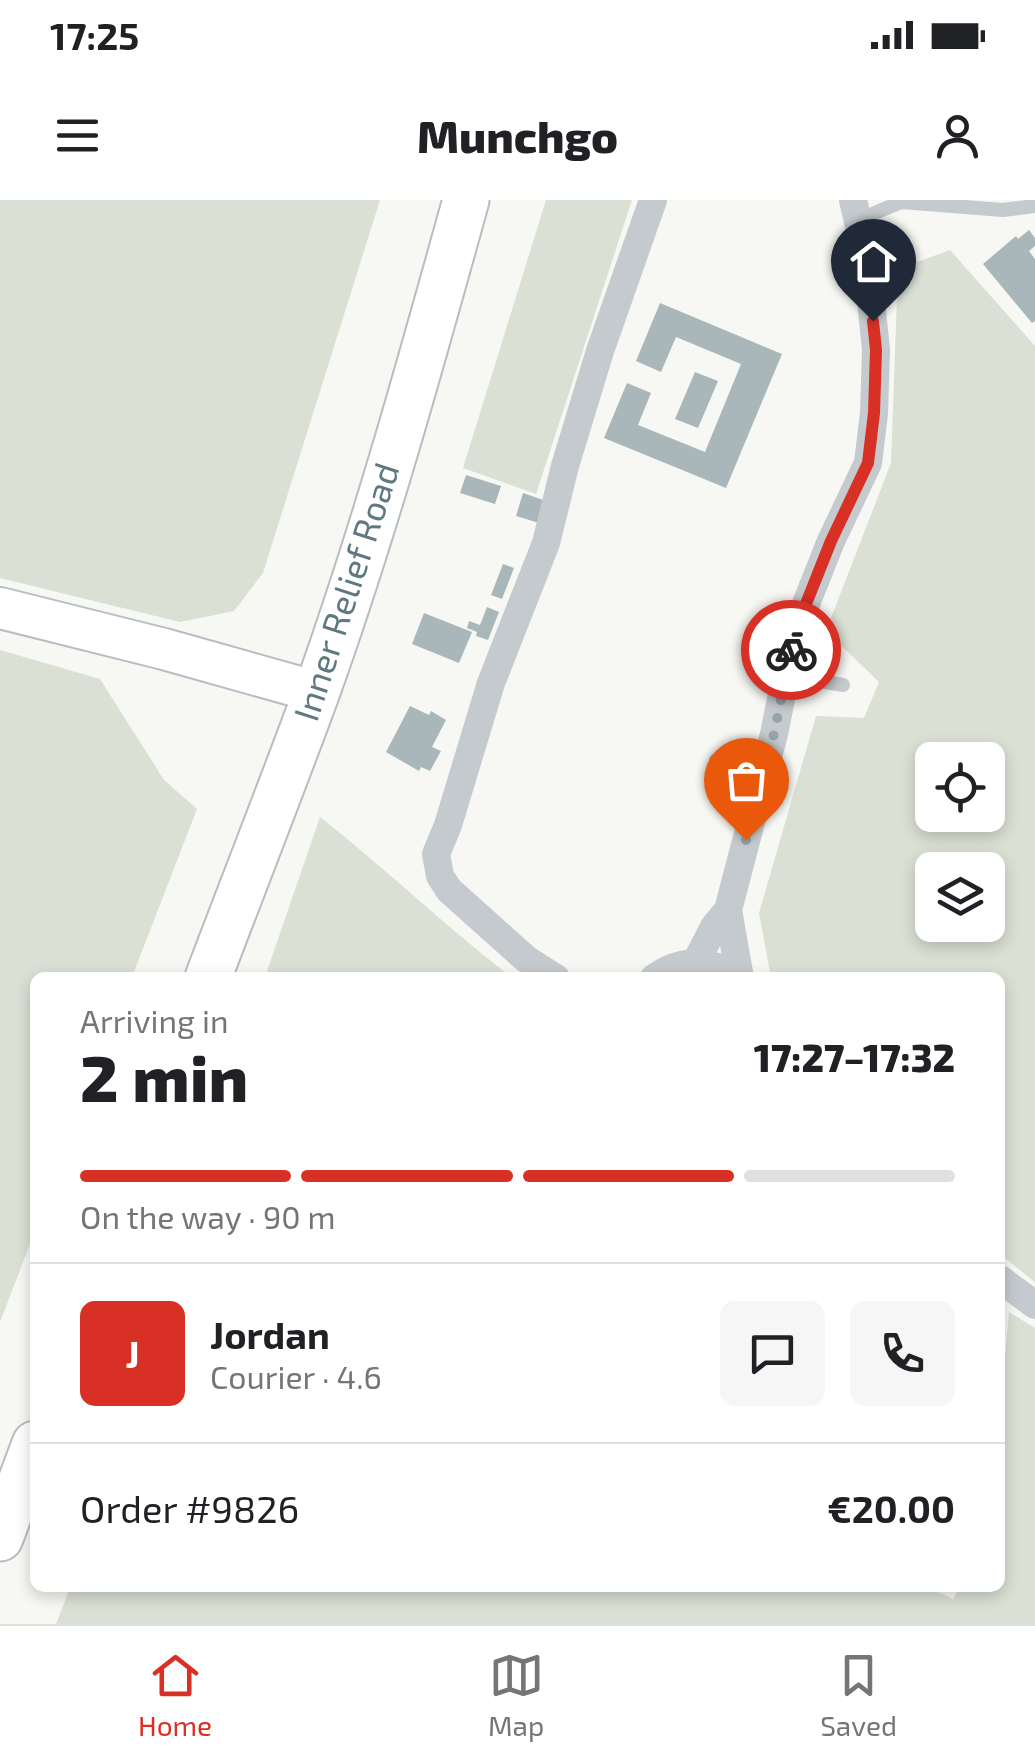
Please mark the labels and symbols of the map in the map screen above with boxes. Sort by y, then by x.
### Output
pin [831,219,916,322]
street label: Inner Relief Road [284,457,407,726]
courier [741,600,841,700]
pin [704,738,789,841]

